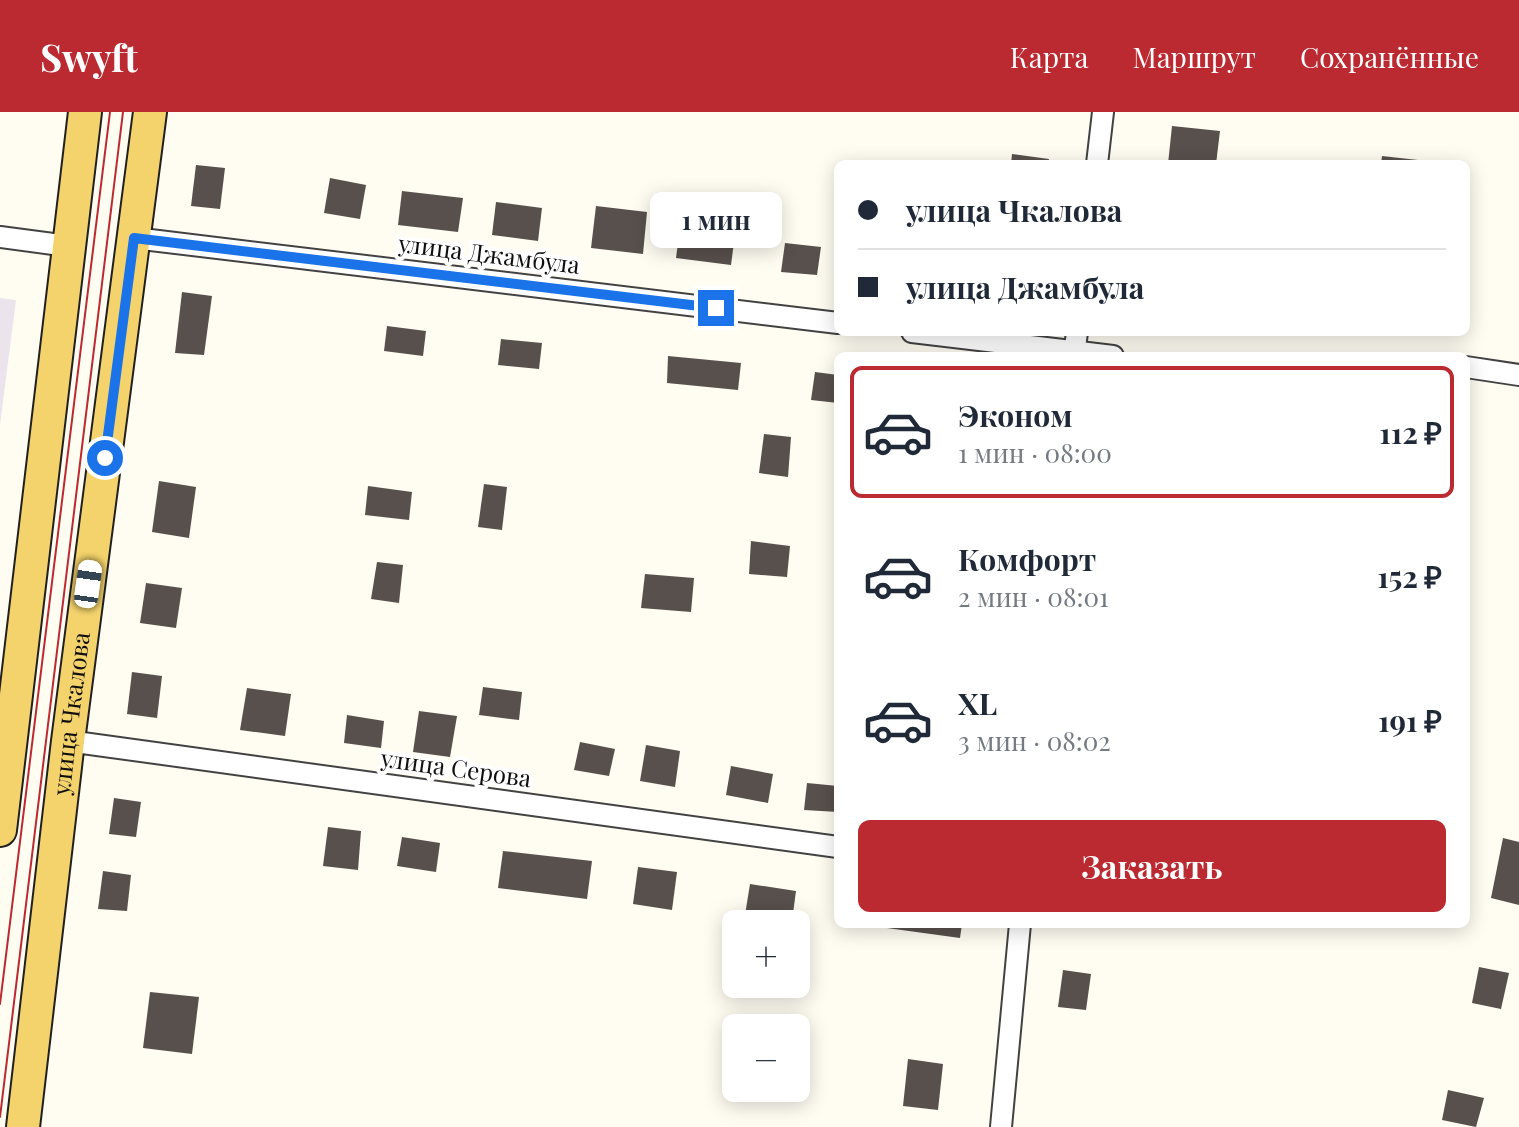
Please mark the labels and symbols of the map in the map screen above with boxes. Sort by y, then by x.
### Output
callout: 1 мин [650,192,782,248]
street label: улица Джамбула [396,226,582,280]
route end [698,290,734,326]
route start [87,440,123,476]
car [73,559,103,609]
street label: улица Чкалова [44,630,96,798]
street label: улица Серова [378,740,534,793]

